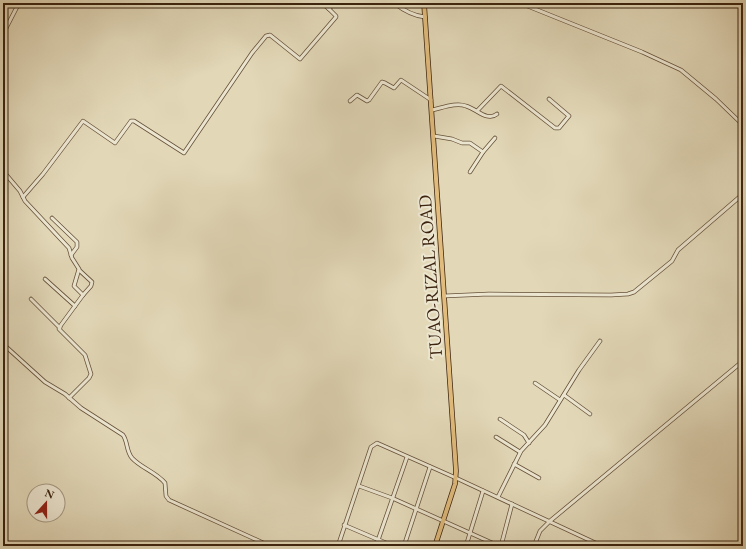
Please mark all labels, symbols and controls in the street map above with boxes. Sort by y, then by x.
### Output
street label: TUAO-RIZAL ROAD [413,194,447,360]
north arrow [26,483,66,523]
text: N [43,486,56,502]

